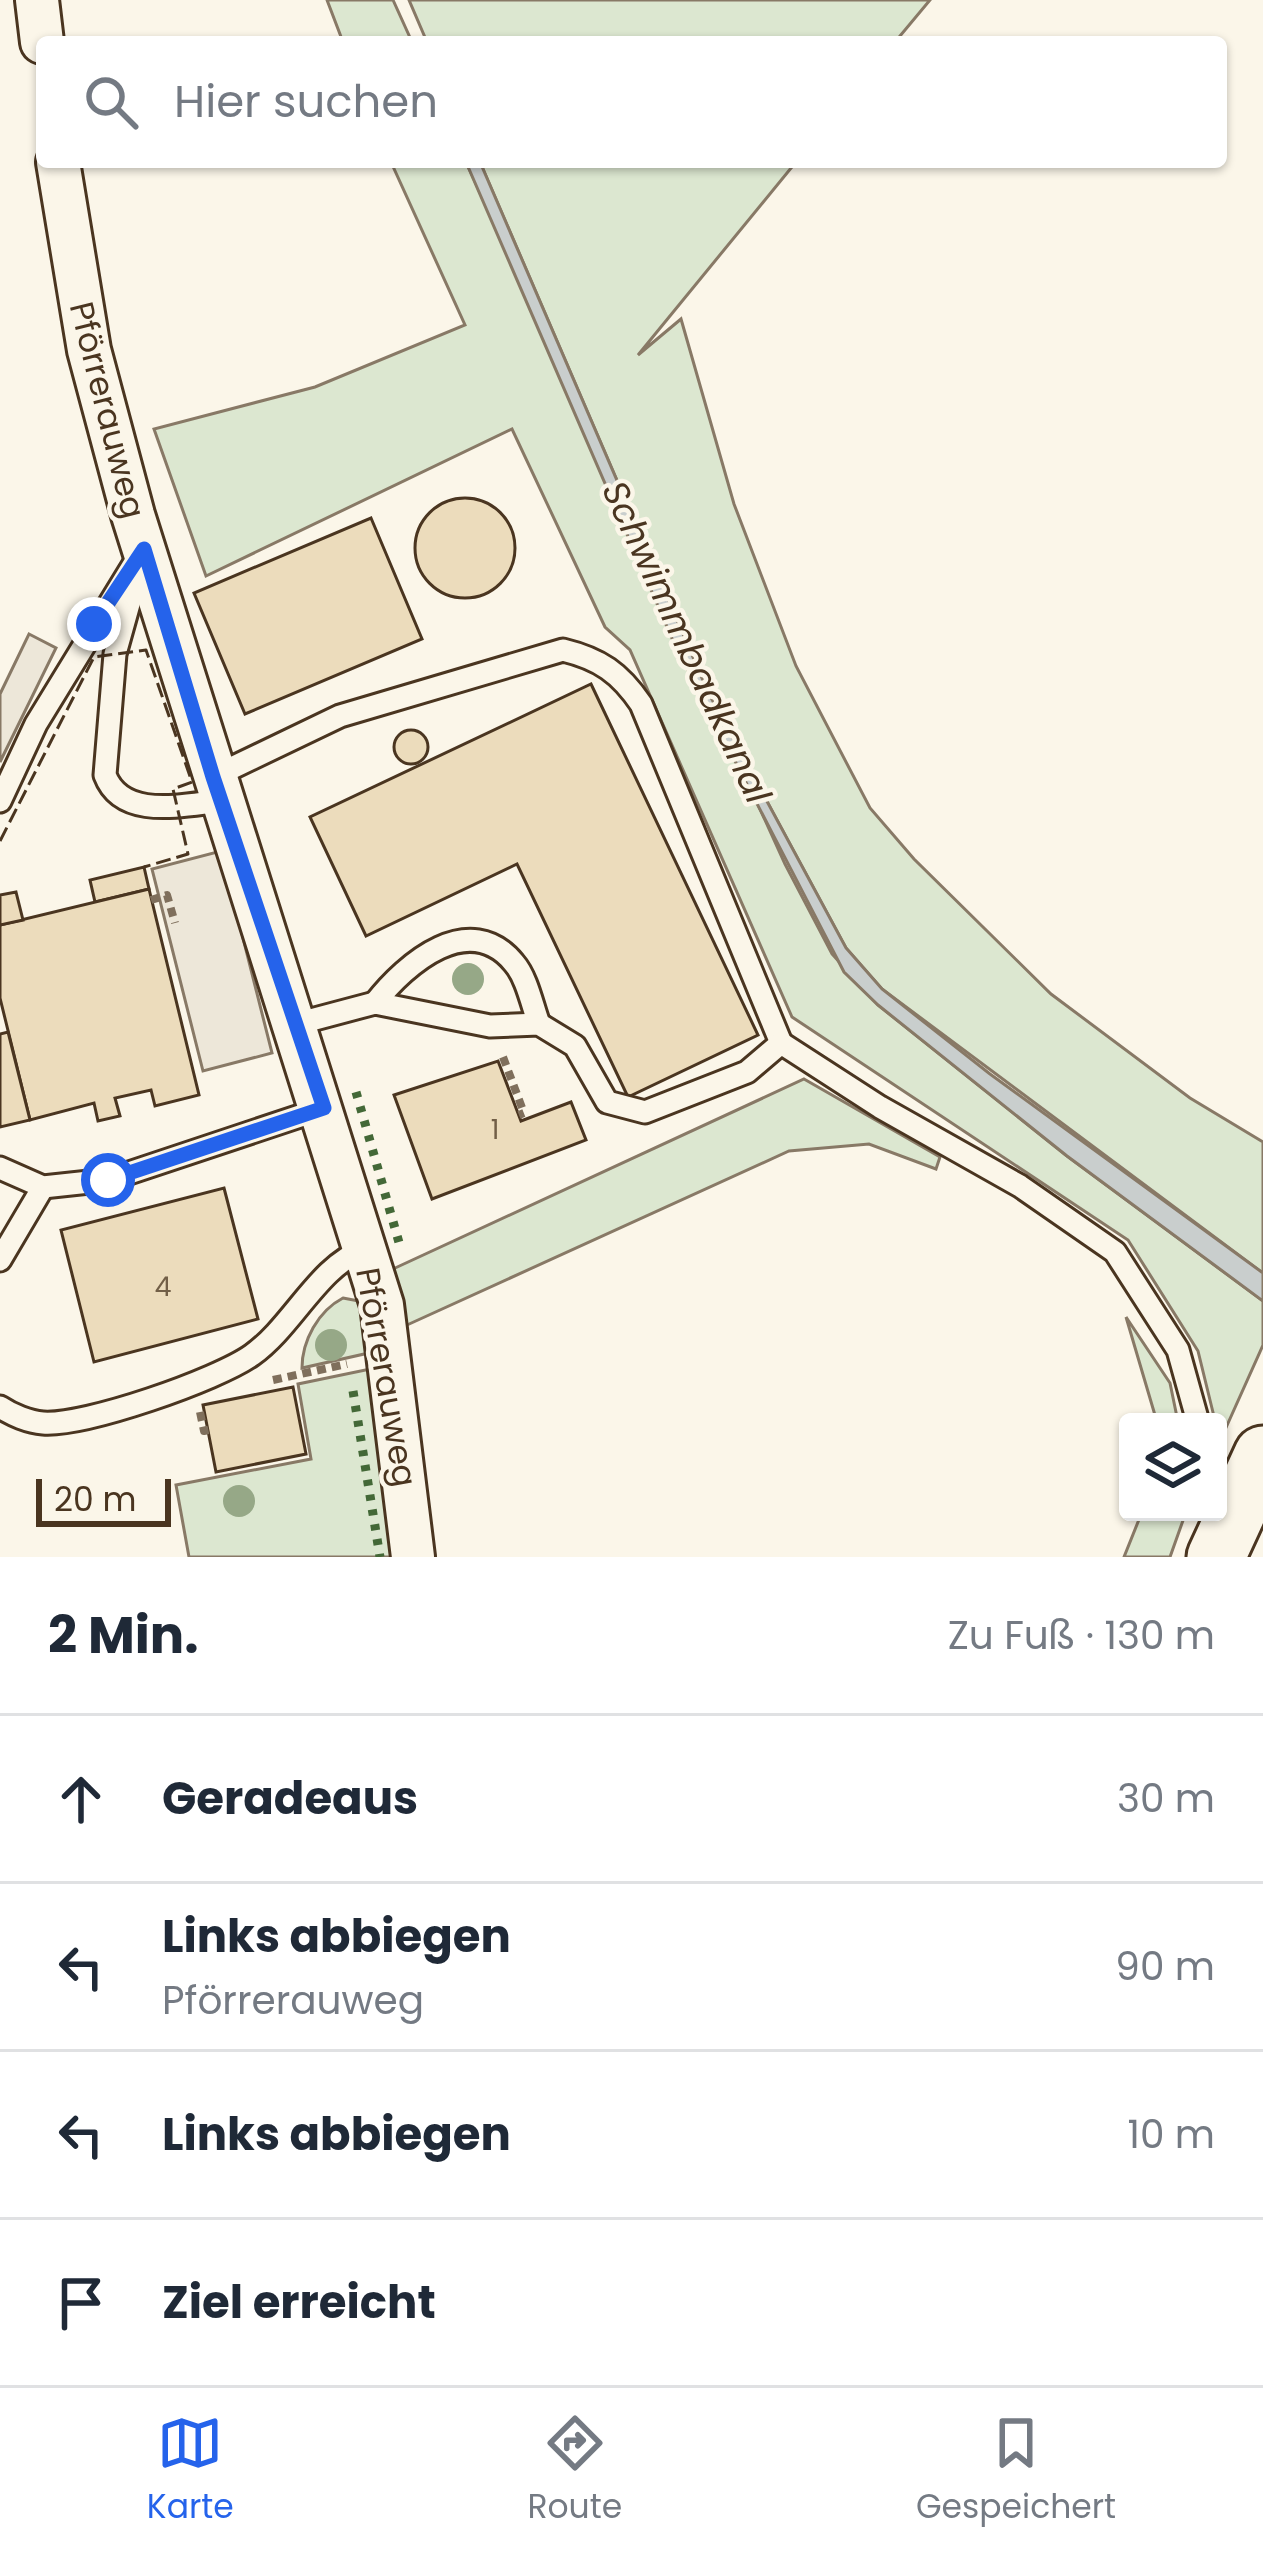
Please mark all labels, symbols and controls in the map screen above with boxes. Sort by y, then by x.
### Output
search box [36,36,1227,168]
icon: search [78,69,144,135]
text: Hier suchen [174,70,438,133]
street label: Pförrerauweg [58,297,157,523]
water label: Schwimmbadkanal [589,473,784,812]
route end [67,597,121,651]
house number: 1 [491,1111,499,1148]
route start [81,1153,135,1207]
street label: Pförrerauweg [344,1264,429,1490]
house number: 4 [155,1268,172,1305]
map controls [1119,1413,1227,1521]
button: layers [1119,1413,1227,1521]
scale bar [36,1473,171,1526]
text: 20 m [54,1476,137,1523]
text: 2 Min. [48,1599,199,1671]
text: Zu Fuß · 130 m [948,1608,1215,1663]
icon: ahead [48,1766,114,1832]
text: Geradeaus [162,1767,418,1830]
text: 30 m [1117,1771,1215,1826]
text: Links abbiegen [162,1905,511,1968]
icon: left [48,1934,114,2000]
text: 90 m [1115,1939,1215,1994]
text: Pförrerauweg [162,1973,424,2028]
icon: left [48,2102,114,2168]
text: Links abbiegen [162,2103,511,2166]
text: 10 m [1127,2107,1215,2162]
icon: arrive [48,2270,114,2336]
text: Ziel erreicht [162,2271,436,2334]
tab: Karte [147,2410,234,2532]
tab: Route [527,2410,622,2532]
tab: Gespeichert [916,2410,1116,2532]

